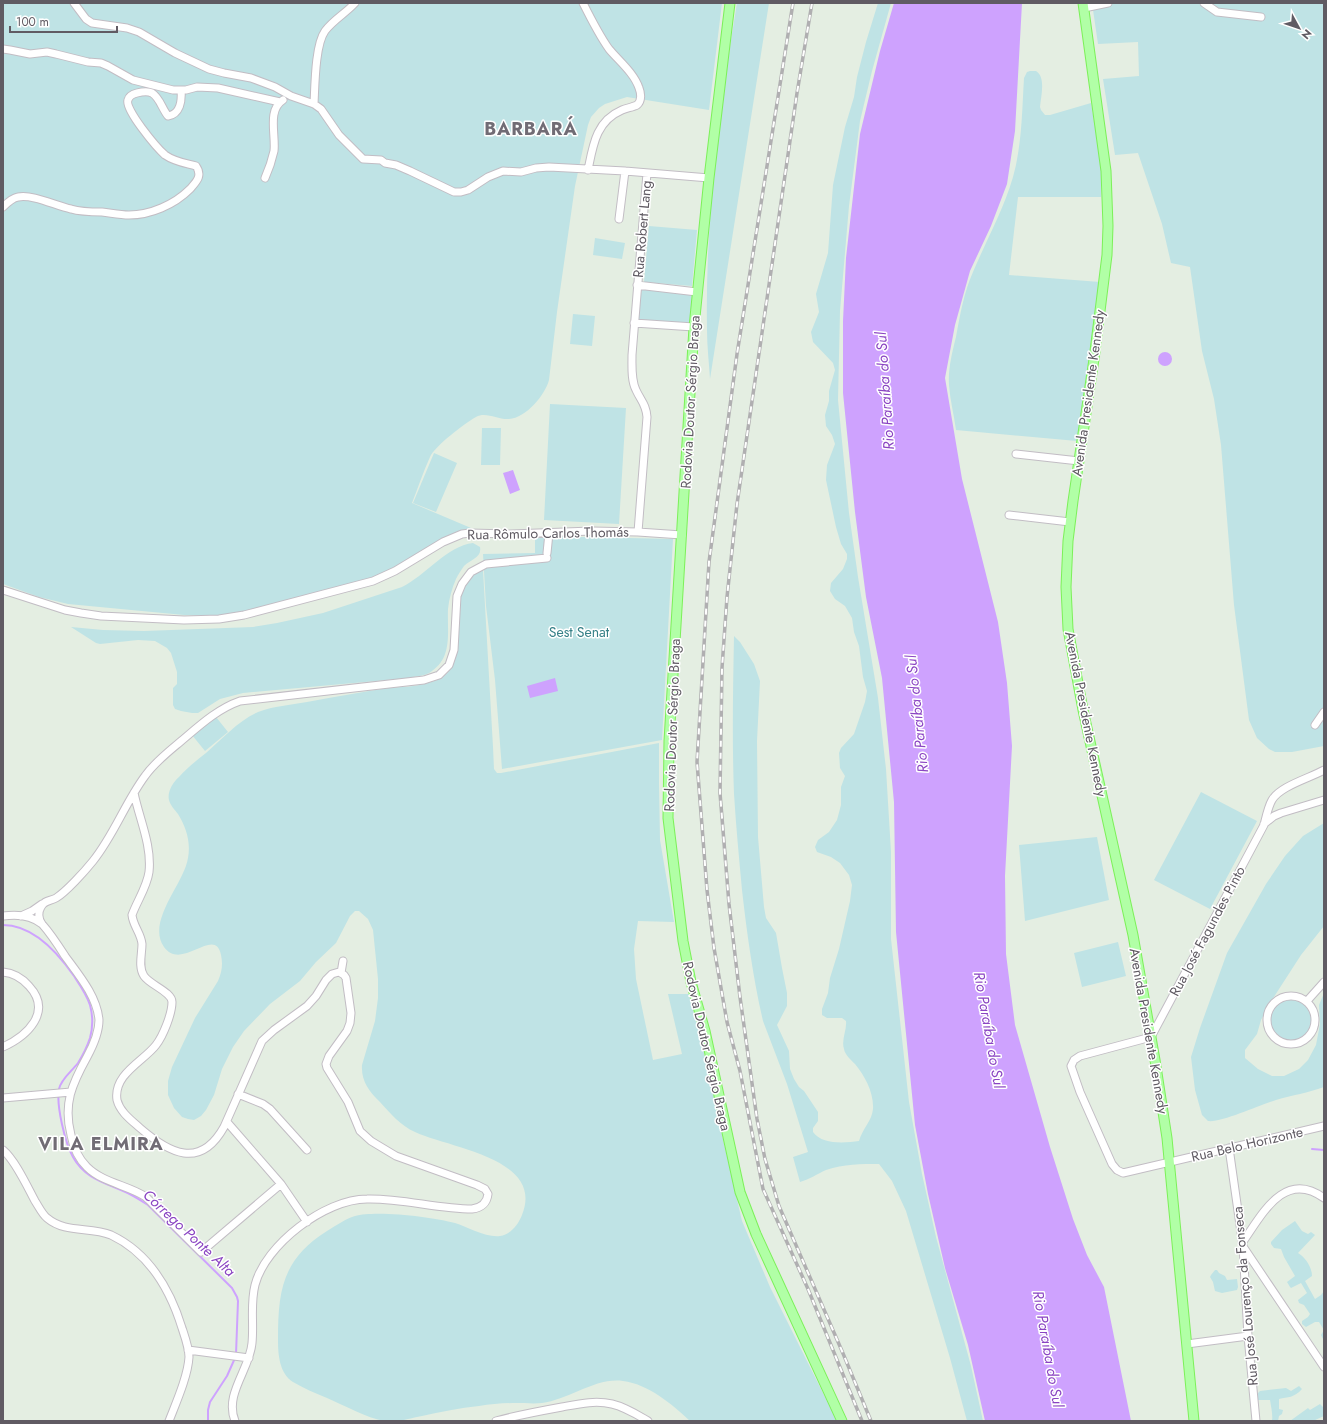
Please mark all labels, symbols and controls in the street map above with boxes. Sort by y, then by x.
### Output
scale bar [10,8,117,34]
north arrow [1279,8,1319,48]
text: 100 m [16,13,49,31]
text: N [1298,26,1316,43]
district label: BARBARÁ [484,115,578,142]
street label: Rua Robert Lang [628,180,656,278]
street label: Avenida Presidente Kennedy [1066,308,1110,478]
street label: Rodovia Doutor Sérgio Braga [675,315,705,489]
water label: Rio Paraíba do Sul [870,331,900,451]
street label: Rua Rômulo Carlos Thomás [467,522,629,544]
park label: Sest Senat [549,622,610,642]
street label: Avenida Presidente Kennedy [1060,630,1112,799]
street label: Rodovia Doutor Sérgio Braga [659,638,685,812]
water label: Rio Paraíba do Sul [900,653,934,774]
street label: Rua José Fagundes Pinto [1164,862,1250,1000]
street label: Avenida Presidente Kennedy [1125,946,1174,1116]
street label: Rodovia Doutor Sérgio Braga [678,959,736,1133]
water label: Rio Paraíba do Sul [968,970,1010,1091]
street label: Rua Belo Horizonte [1189,1121,1305,1167]
district label: VILA ELMIRA [37,1131,164,1157]
water label: Córrego Ponte Alta [138,1184,241,1282]
street label: Rua José Lourenço da Fonseca [1227,1206,1263,1386]
water label: Rio Paraíba do Sul [1027,1289,1069,1410]

